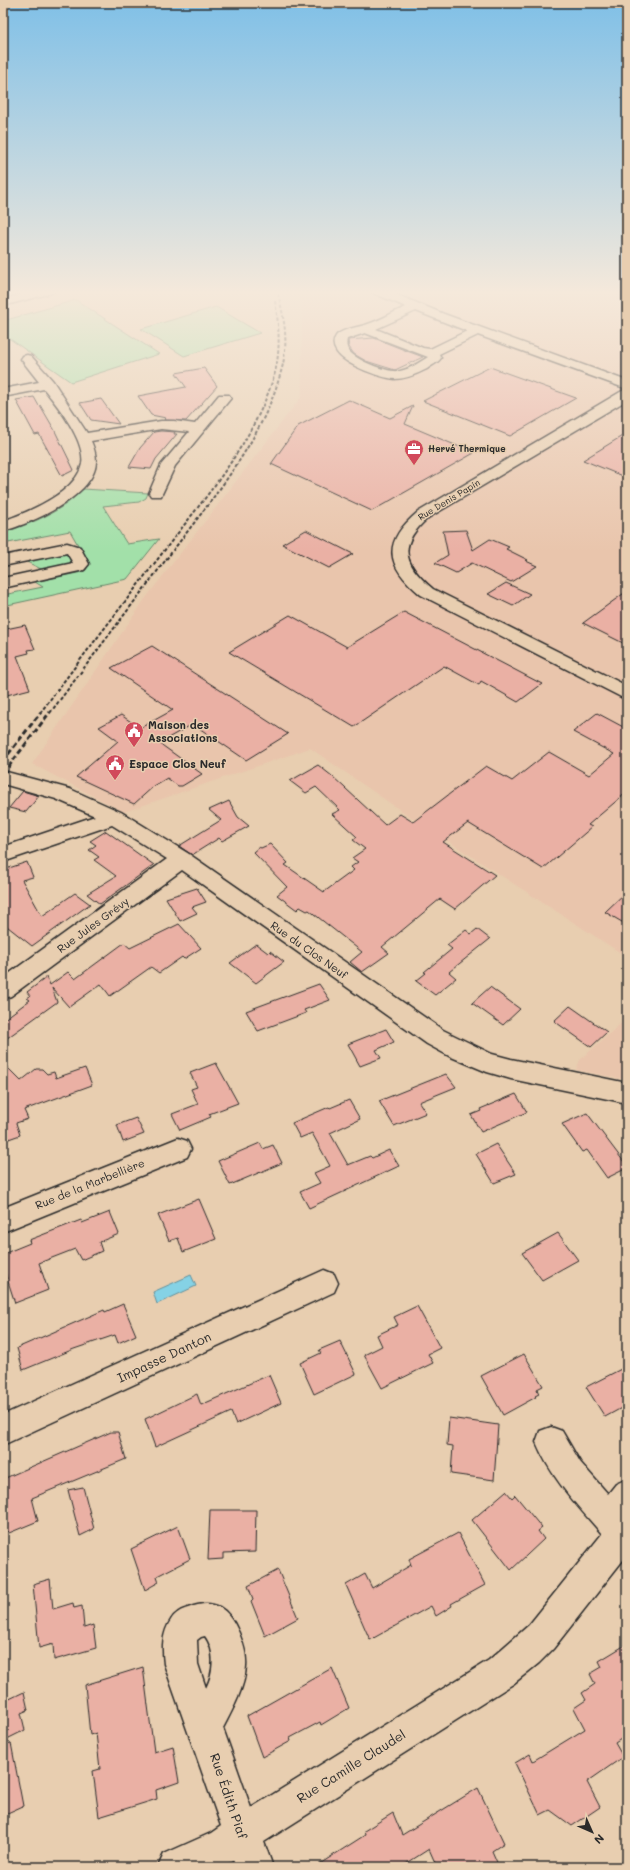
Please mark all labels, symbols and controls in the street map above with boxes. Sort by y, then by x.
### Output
office icon: Hervé Thermique [403,438,425,466]
place label: Hervé Thermique [428,443,506,454]
street label: Rue Denis Papin [416,477,482,522]
place label: Maison des Associations [148,717,218,745]
public building icon: Maison des Associations [123,720,145,748]
public building icon: Espace Clos Neuf [104,753,126,781]
place label: Espace Clos Neuf [129,756,226,771]
street label: Rue Jules Grévy [54,893,132,956]
street label: Rue du Clos Neuf [268,917,352,982]
street label: Rue de la Marbellière [33,1155,147,1212]
street label: Impasse Danton [114,1327,214,1386]
street label: Rue Camille Claudel [293,1725,408,1806]
street label: Rue Édith Piaf [207,1751,252,1842]
north arrow [572,1812,612,1852]
text: N [591,1831,608,1848]

